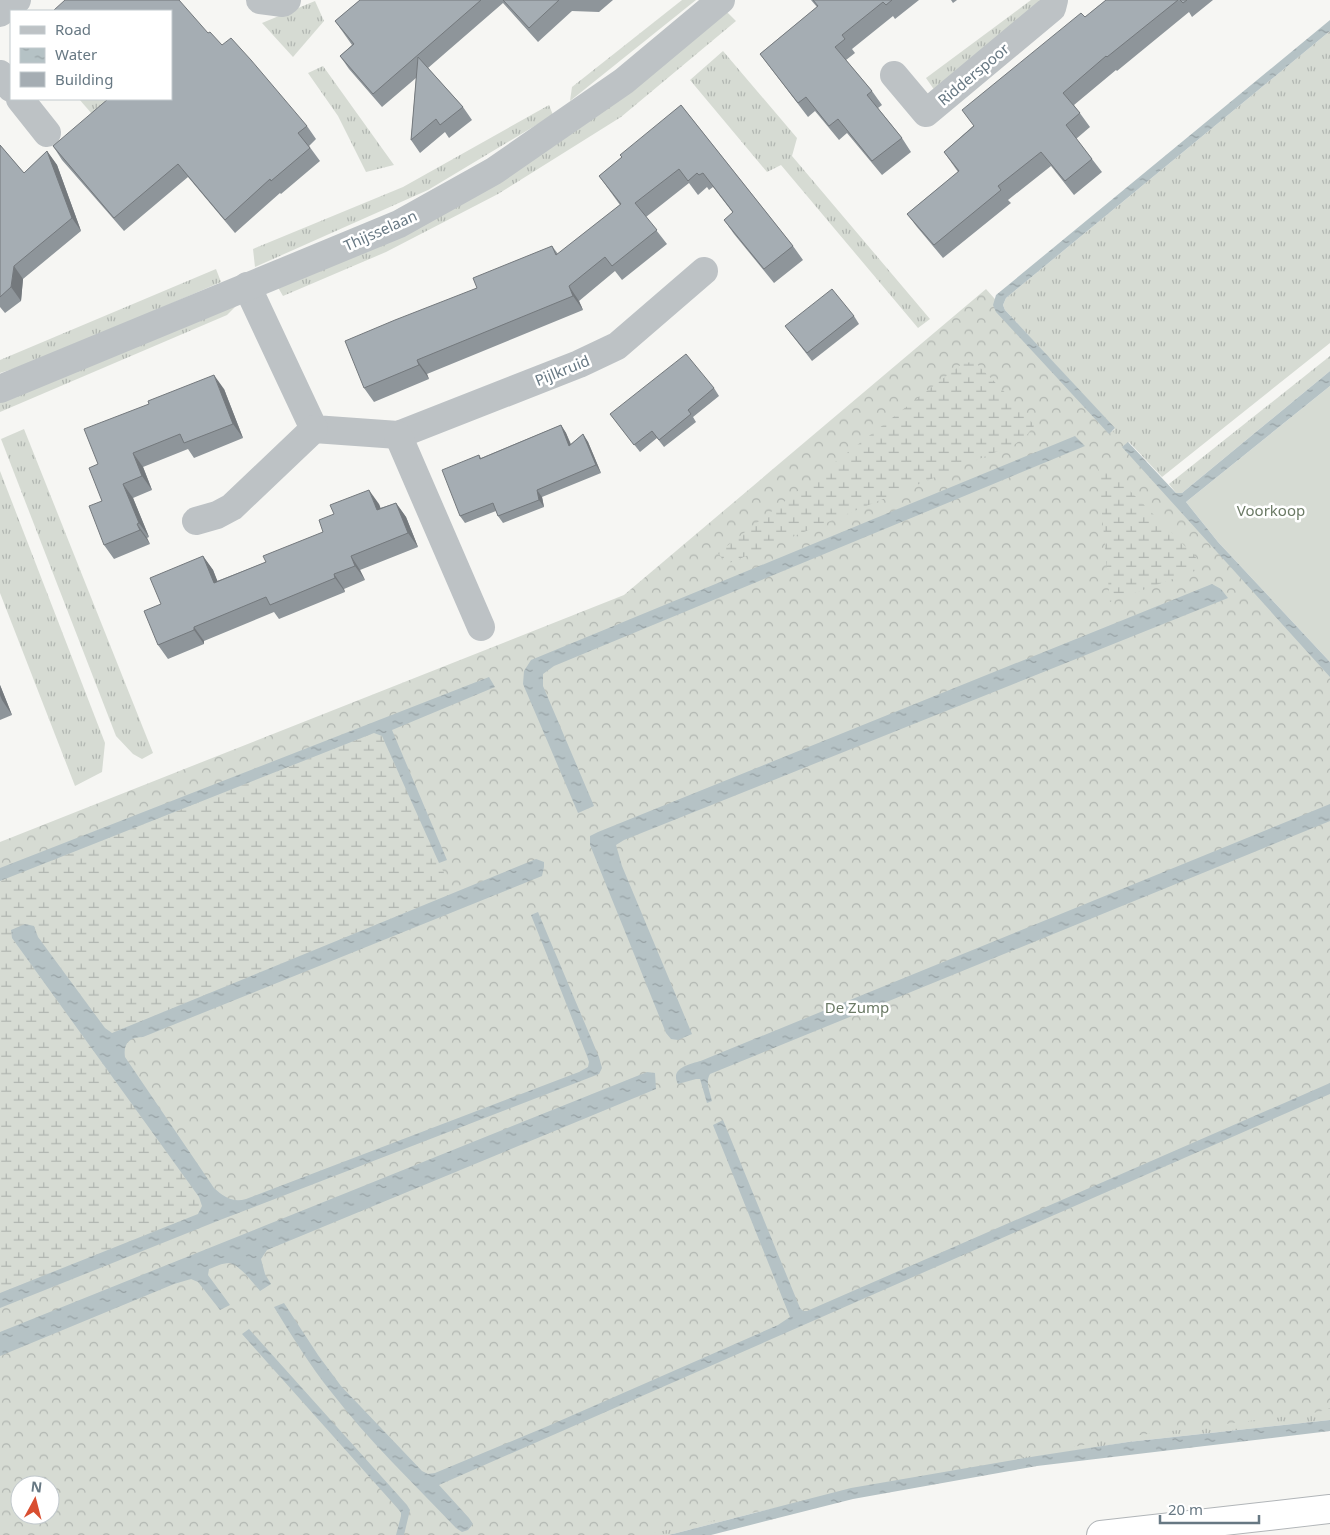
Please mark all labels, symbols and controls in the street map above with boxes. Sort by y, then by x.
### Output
legend [10,10,172,100]
text: Road [55,19,91,39]
street label: Ridderspoor [933,38,1013,110]
text: Water [55,44,97,64]
text: Building [55,69,113,89]
street label: Thijsselaan [340,205,420,255]
street label: Pijlkruid [532,350,592,390]
park label: Voorkoop [1237,500,1305,520]
park label: De Zump [825,997,889,1017]
north arrow [10,1475,60,1525]
text: N [30,1476,43,1497]
scale bar [1160,1492,1259,1524]
text: 20 m [1168,1499,1203,1519]

